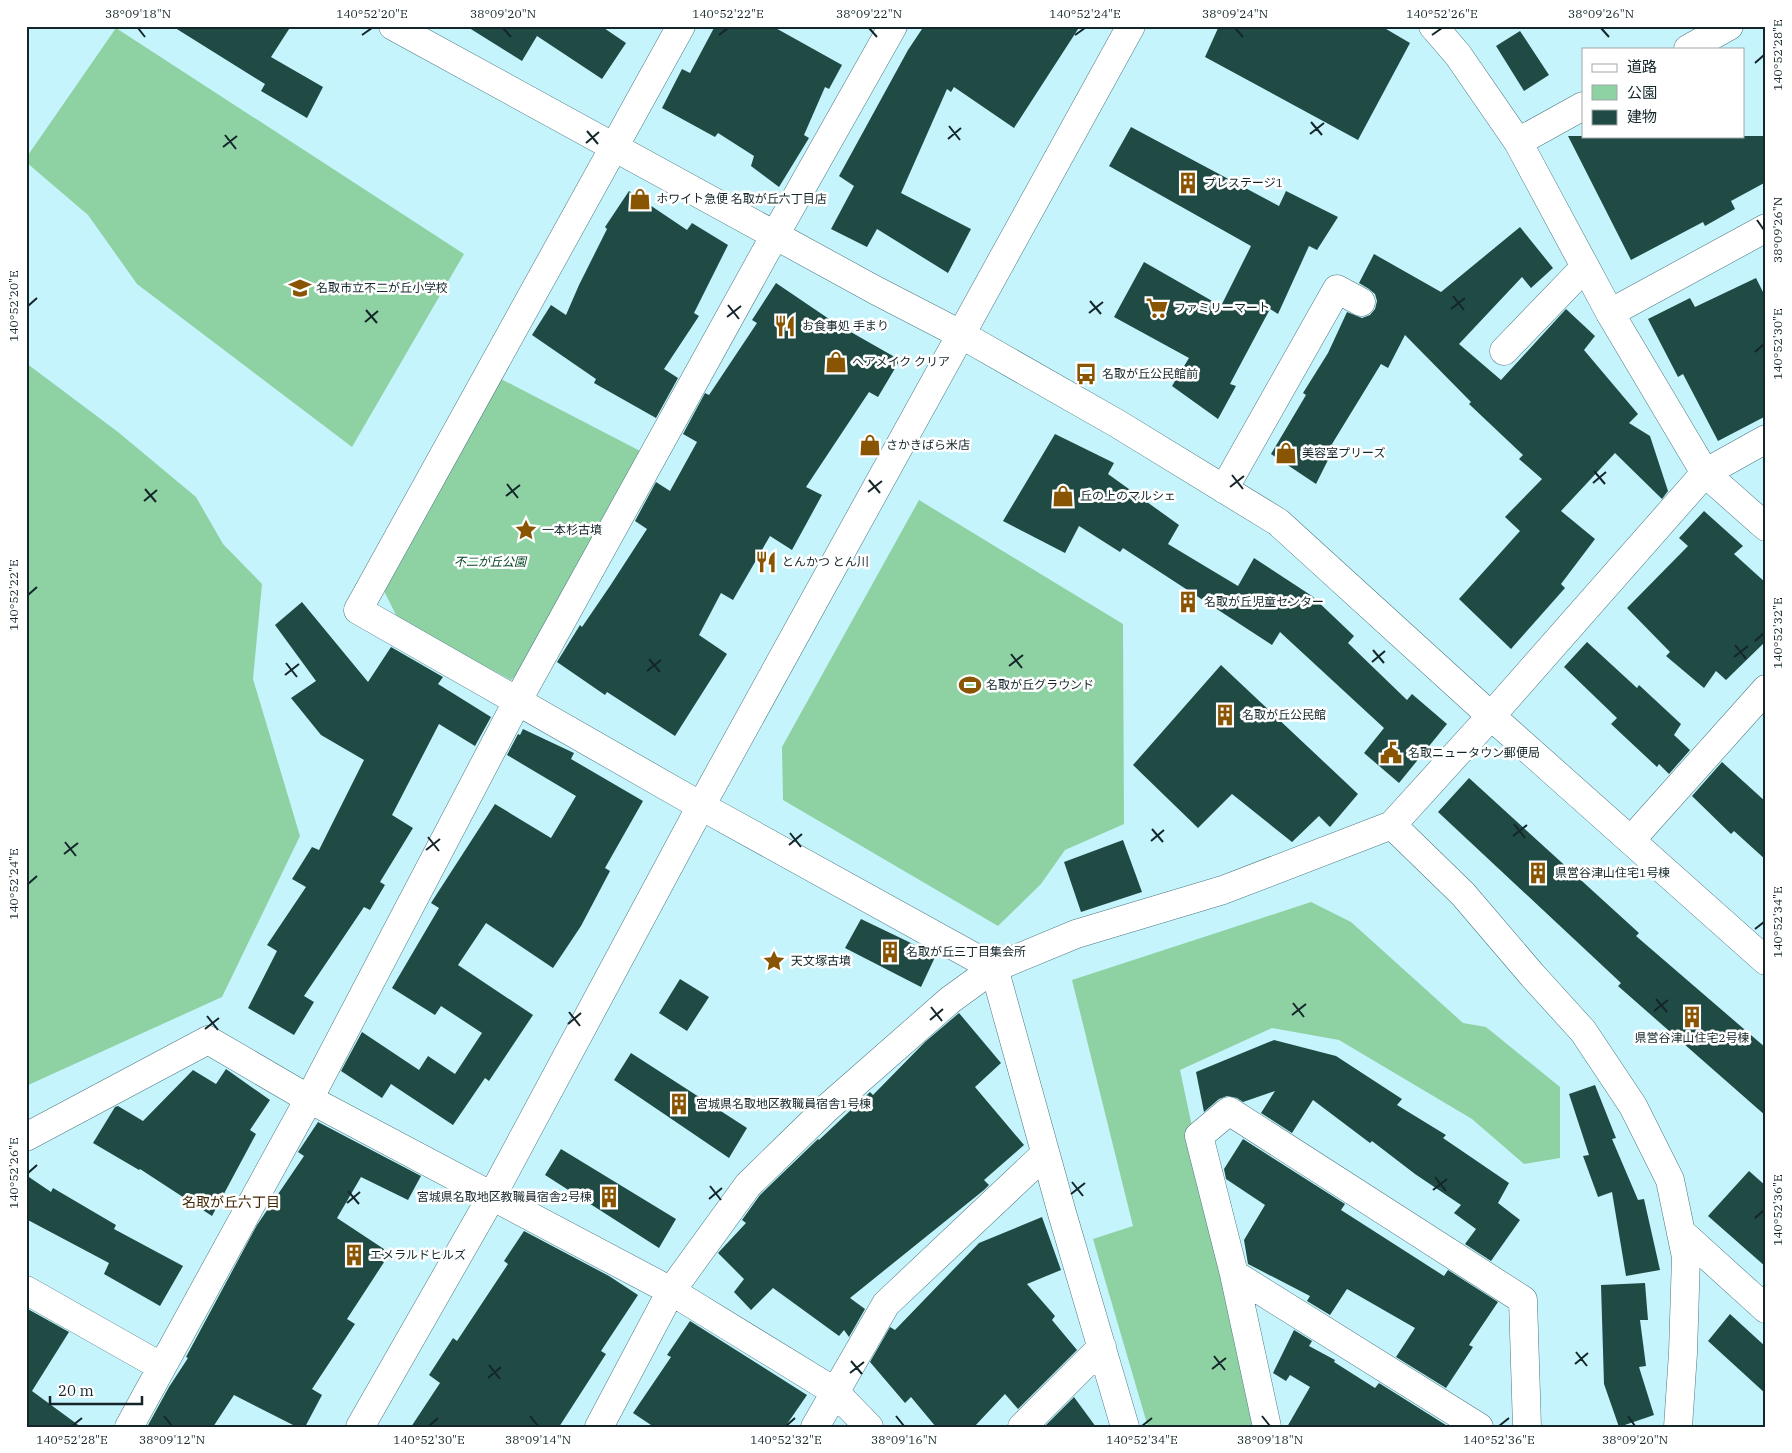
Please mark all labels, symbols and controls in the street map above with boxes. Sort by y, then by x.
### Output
text: 38°09'18"N [105,6,171,21]
text: 140°52'20"E [336,6,408,21]
text: 38°09'20"N [470,6,536,21]
text: 140°52'22"E [692,6,764,21]
text: 38°09'22"N [836,6,902,21]
text: 140°52'24"E [1049,6,1121,21]
text: 38°09'24"N [1202,6,1268,21]
text: 140°52'26"E [1406,6,1478,21]
text: 38°09'26"N [1568,6,1634,21]
text: 140°52'28"E [1770,19,1785,91]
legend [1582,48,1744,138]
text: 道路 [1627,57,1657,76]
text: 公園 [1627,83,1657,102]
text: 建物 [1627,107,1657,126]
building icon: プレステージ1 [1175,170,1201,196]
place label: プレステージ1 [1204,175,1283,190]
shop icon: ホワイト急便 名取が丘六丁目店 [627,186,653,212]
place label: ホワイト急便 名取が丘六丁目店 [656,191,827,206]
text: 38°09'26"N [1770,197,1785,263]
text: 140°52'20"E [6,270,21,342]
school or university icon: 名取市立不二が丘小学校 [287,275,313,301]
place label: 名取市立不二が丘小学校 [316,280,448,295]
supermarket icon: ファミリーマート [1144,295,1170,321]
place label: ファミリーマート [1174,300,1270,315]
text: 140°52'30"E [1770,308,1785,380]
restaurant icon: お食事処 手まり [772,313,798,339]
place label: お食事処 手まり [802,318,889,333]
shop icon: ヘアメイク クリア [823,349,849,375]
place label: ヘアメイク クリア [852,354,950,369]
bus stop icon: 名取が丘公民館前 [1073,361,1099,387]
place label: 名取が丘公民館前 [1102,366,1198,381]
shop icon: さかきばら米店 [857,432,883,458]
place label: さかきばら米店 [886,437,970,452]
shop icon: 美容室プリーズ [1273,440,1299,466]
place label: 美容室プリーズ [1302,445,1385,460]
shop icon: 丘の上のマルシェ [1050,483,1076,509]
place label: 丘の上のマルシェ [1080,488,1176,503]
place icon: 一本杉古墳 [513,517,539,543]
place label: 一本杉古墳 [542,522,602,537]
restaurant icon: とんかつ とん川 [753,549,779,575]
park label: 不二が丘公園 [454,554,528,569]
place label: とんかつ とん川 [782,554,869,569]
text: 140°52'22"E [6,559,21,631]
building icon: 名取が丘児童センター [1175,589,1201,615]
place label: 名取が丘児童センター [1204,594,1324,609]
text: 140°52'32"E [1770,597,1785,669]
sports icon: 名取が丘グラウンド [957,672,983,698]
place label: 名取が丘グラウンド [986,677,1094,692]
building icon: 名取が丘公民館 [1212,702,1238,728]
place label: 名取が丘公民館 [1242,707,1326,722]
public building icon: 名取ニュータウン郵便局 [1378,740,1404,766]
place label: 名取ニュータウン郵便局 [1408,745,1540,760]
text: 140°52'24"E [6,848,21,920]
building icon: 県営谷津山住宅1号棟 [1525,860,1551,886]
place label: 県営谷津山住宅1号棟 [1555,865,1670,880]
text: 140°52'34"E [1770,886,1785,958]
building icon: 名取が丘三丁目集会所 [877,939,903,965]
place label: 名取が丘三丁目集会所 [906,944,1026,959]
place icon: 天文塚古墳 [761,948,787,974]
place label: 天文塚古墳 [791,953,851,968]
building icon: 県営谷津山住宅2号棟 [1679,1004,1705,1030]
place label: 県営谷津山住宅2号棟 [1634,1030,1750,1045]
building icon: 宮城県名取地区教職員宿舎1号棟 [666,1091,692,1117]
place label: 宮城県名取地区教職員宿舎1号棟 [696,1096,871,1111]
text: 140°52'26"E [6,1137,21,1209]
text: 140°52'36"E [1770,1174,1785,1246]
building icon: 宮城県名取地区教職員宿舎2号棟 [596,1184,622,1210]
place label: 宮城県名取地区教職員宿舎2号棟 [417,1189,592,1204]
district label: 名取が丘六丁目 [182,1193,280,1211]
building icon: エメラルドヒルズ [341,1242,367,1268]
place label: エメラルドヒルズ [370,1247,466,1262]
scale bar [50,1373,142,1405]
text: 20 m [58,1381,94,1400]
text: 140°52'28"E [36,1432,108,1447]
text: 38°09'12"N [139,1432,205,1447]
text: 140°52'30"E [393,1432,465,1447]
text: 38°09'14"N [505,1432,571,1447]
text: 140°52'32"E [750,1432,822,1447]
text: 38°09'16"N [871,1432,937,1447]
text: 140°52'34"E [1106,1432,1178,1447]
text: 38°09'18"N [1237,1432,1303,1447]
text: 140°52'36"E [1463,1432,1535,1447]
text: 38°09'20"N [1602,1432,1668,1447]

